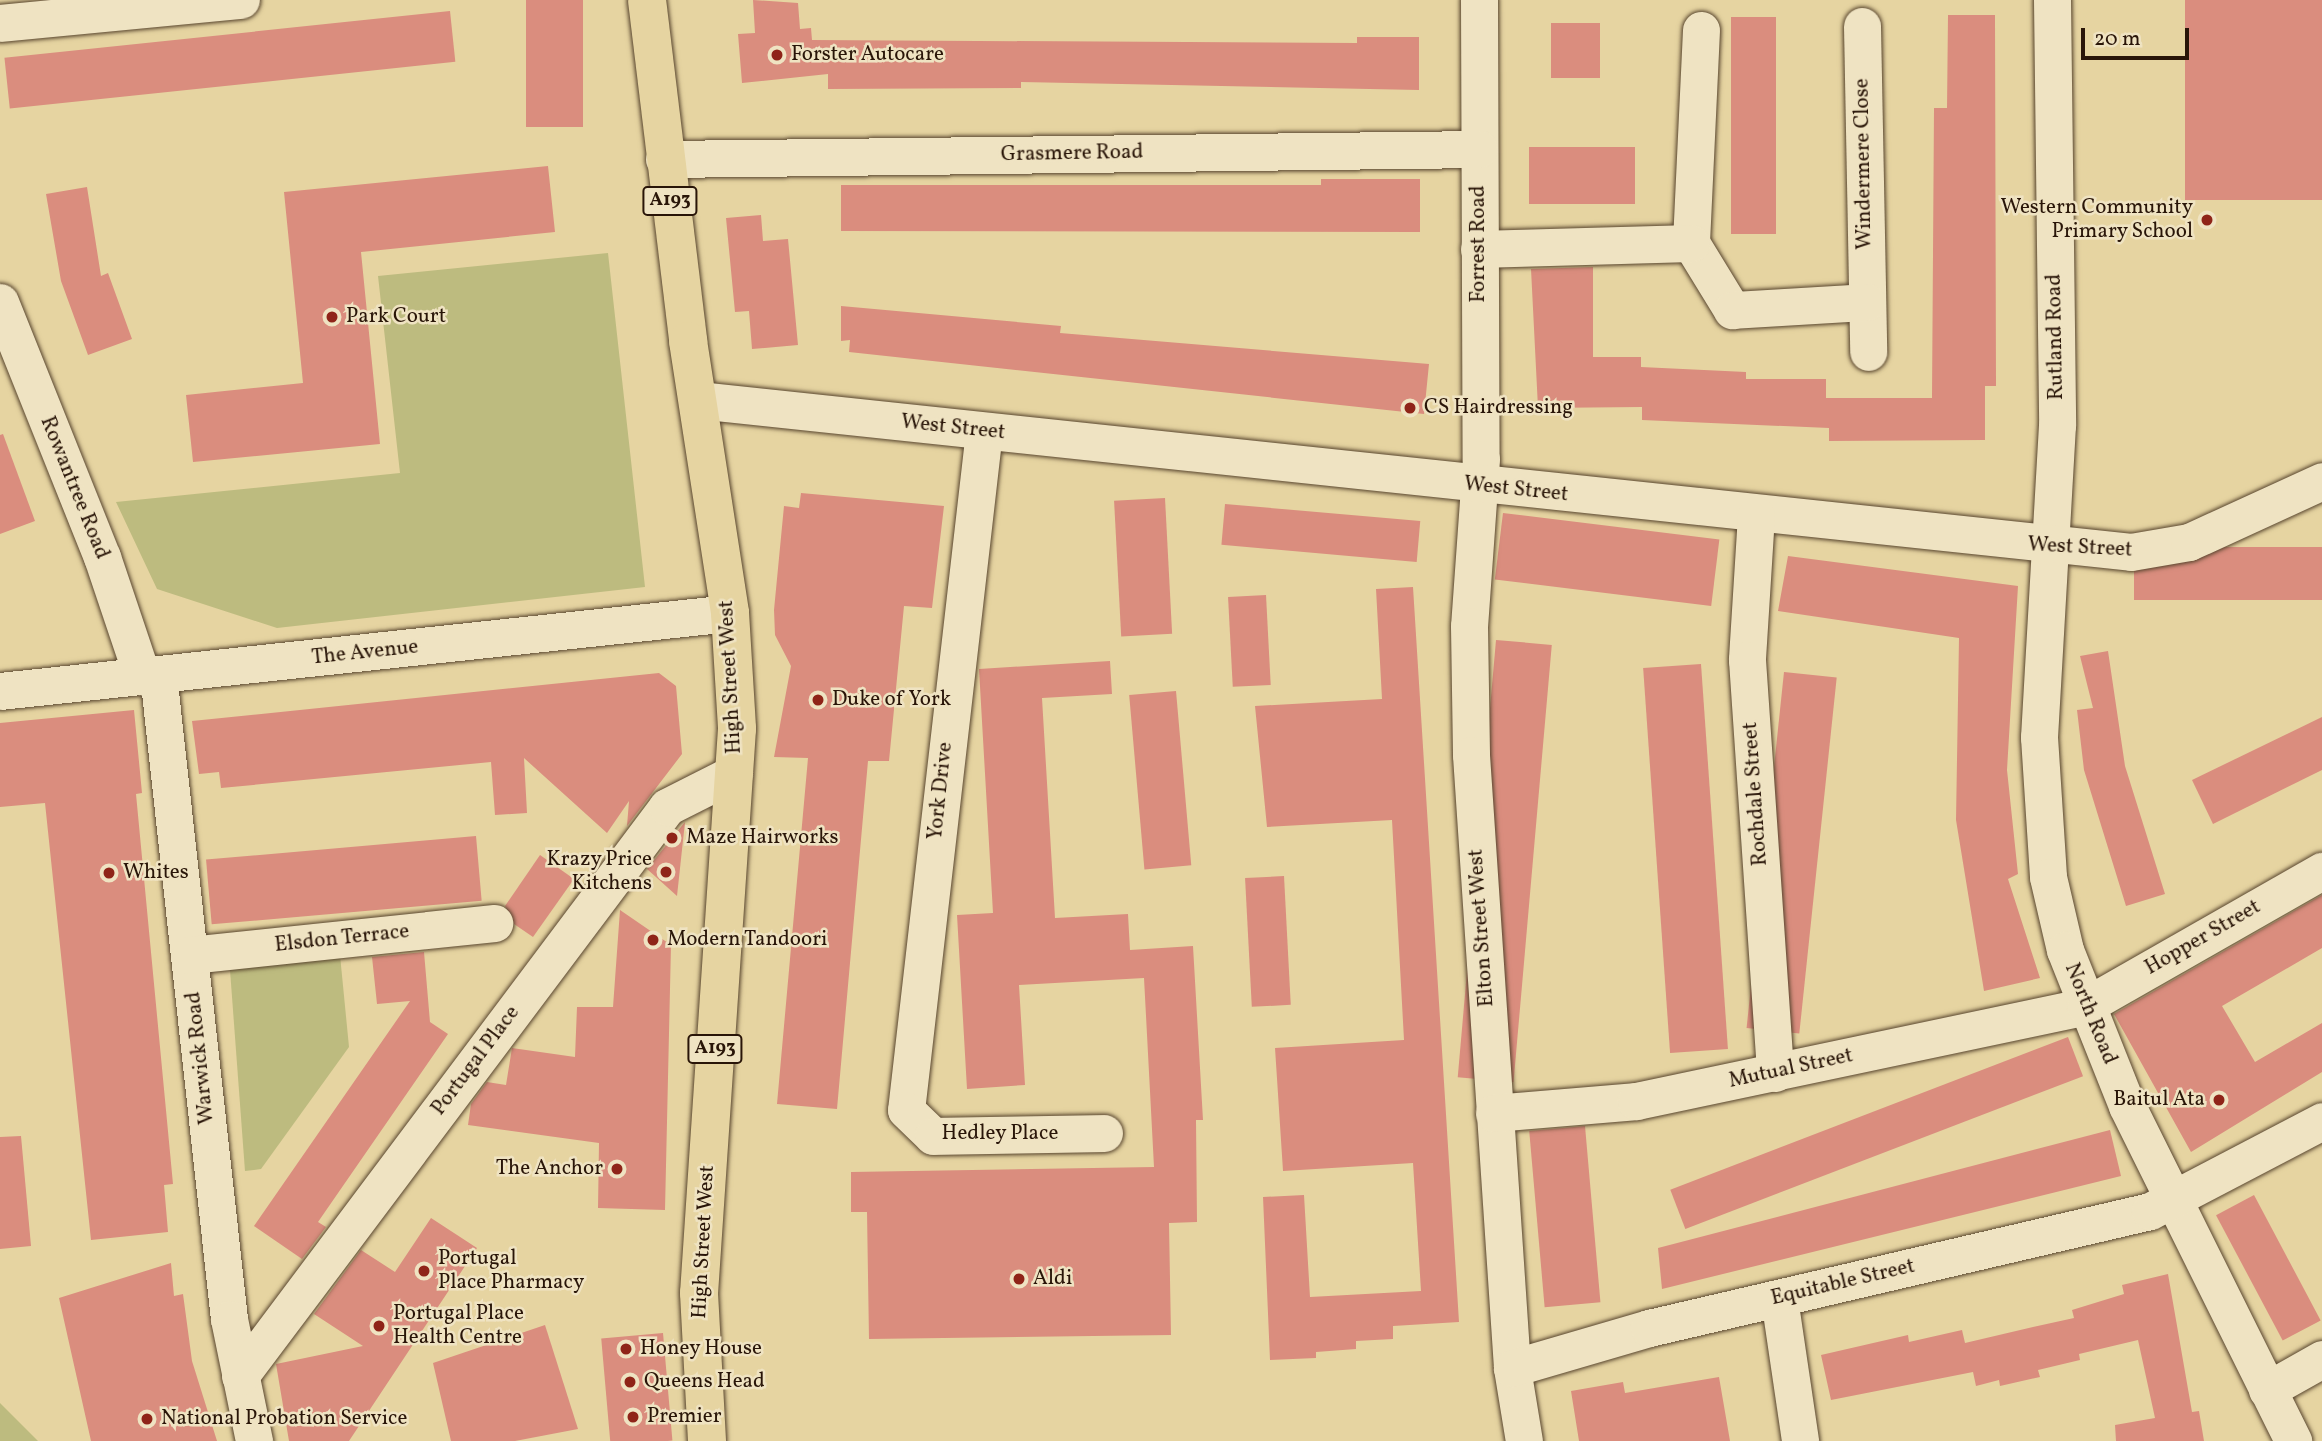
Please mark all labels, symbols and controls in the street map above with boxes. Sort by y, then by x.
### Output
scale bar [2084,14,2192,58]
text: 20 m [2094,25,2140,54]
place label: Forster Autocare [791,42,944,68]
marker: Forster Autocare [769,47,785,63]
street label: Windermere Close [1850,78,1878,250]
street label: Grasmere Road [1001,140,1143,168]
street label: Forrest Road [1466,185,1492,303]
road number: A193 [642,186,698,216]
place label: Western Community Primary School [2001,195,2193,245]
marker: Western Community Primary School [2199,212,2215,228]
street label: Rutland Road [2042,274,2070,400]
place label: Park Court [346,304,446,330]
marker: Park Court [324,309,340,325]
place label: CS Hairdressing [1424,395,1573,421]
marker: CS Hairdressing [1402,400,1418,416]
street label: West Street [900,410,1006,446]
street label: Rowantree Road [34,413,114,563]
street label: West Street [1463,472,1569,508]
street label: West Street [2027,533,2133,563]
street label: High Street West [714,599,748,755]
street label: The Avenue [310,635,420,671]
place label: Duke of York [832,687,950,713]
marker: Duke of York [810,692,826,708]
street label: Rochdale Street [1738,721,1774,867]
street label: York Drive [923,741,959,841]
place label: Maze Hairworks [686,825,839,851]
marker: Maze Hairworks [664,830,680,846]
place label: Krazy Price Kitchens [546,847,652,897]
street label: Elton Street West [1464,848,1500,1008]
place label: Whites [123,860,189,886]
marker: Krazy Price Kitchens [658,864,674,880]
marker: Whites [101,865,117,881]
street label: Hopper Street [2141,895,2265,981]
street label: Elsdon Terrace [273,919,411,959]
place label: Modern Tandoori [667,927,828,953]
marker: Modern Tandoori [645,932,661,948]
street label: North Road [2058,960,2122,1068]
street label: Warwick Road [181,990,221,1126]
street label: Portugal Place [427,1001,525,1121]
road number: A193 [687,1034,743,1064]
street label: Mutual Street [1727,1044,1855,1094]
place label: Baitul Ata [2113,1087,2205,1113]
marker: Baitul Ata [2211,1092,2227,1108]
street label: Hedley Place [941,1121,1059,1147]
place label: The Anchor [496,1156,603,1182]
marker: The Anchor [609,1161,625,1177]
street label: High Street West [687,1164,721,1320]
place label: Portugal Place Pharmacy [438,1246,584,1296]
street label: Equitable Street [1769,1254,1917,1312]
marker: Portugal Place Pharmacy [416,1263,432,1279]
place label: Aldi [1033,1266,1072,1292]
marker: Aldi [1011,1271,1027,1287]
place label: Portugal Place Health Centre [393,1301,524,1351]
marker: Portugal Place Health Centre [371,1318,387,1334]
place label: Honey House [640,1336,763,1362]
marker: Honey House [618,1341,634,1357]
place label: Queens Head [644,1369,765,1395]
marker: Queens Head [622,1374,638,1390]
place label: Premier [647,1404,722,1430]
place label: National Probation Service [161,1406,407,1432]
marker: Premier [625,1409,641,1425]
marker: National Probation Service [139,1411,155,1427]

